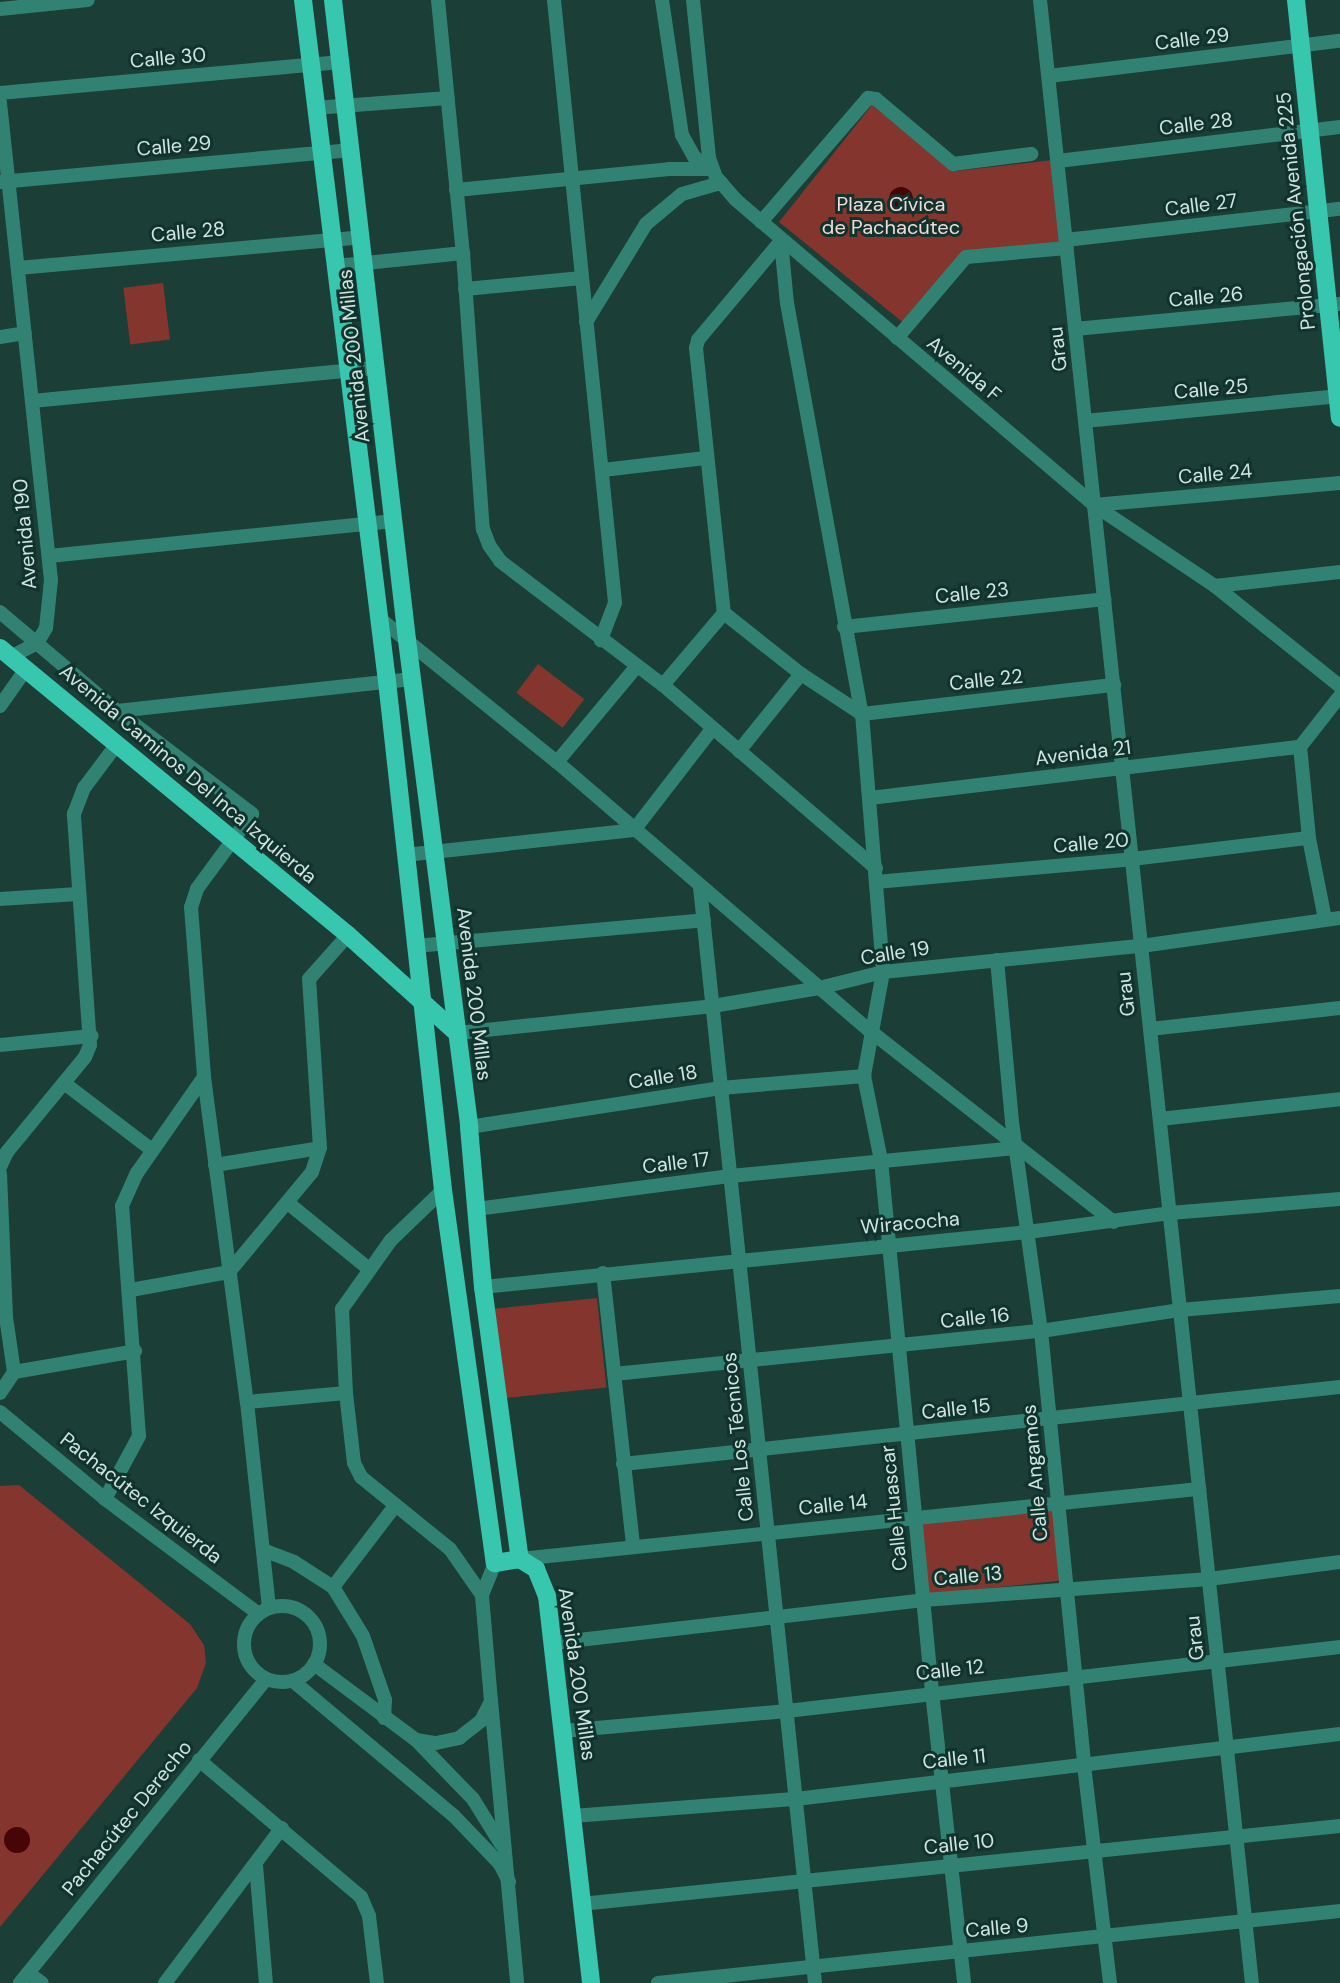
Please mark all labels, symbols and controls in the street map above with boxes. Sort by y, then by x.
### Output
street label: Calle 29 [1153,23,1231,55]
street label: Calle 30 [129,43,207,73]
street label: Prolongación Avenida 225 [1272,91,1320,331]
street label: Calle 28 [1158,108,1234,140]
street label: Calle 29 [136,131,212,161]
street label: Calle 27 [1163,189,1239,221]
park label: Plaza Cívica de Pachacútec [822,192,960,239]
street label: Calle 28 [150,217,226,247]
street label: Avenida 200 Millas [333,268,375,444]
street label: Calle 26 [1168,282,1244,312]
street label: Grau [1044,325,1072,373]
street label: Avenida F [922,331,1006,407]
street label: Calle 25 [1173,374,1249,404]
street label: Calle 24 [1177,459,1253,489]
street label: Avenida 190 [8,478,42,590]
street label: Calle 23 [934,577,1010,609]
street label: Avenida Caminos Del Inca Izquierda [55,659,321,889]
street label: Calle 22 [948,664,1024,696]
street label: Avenida 21 [1034,735,1132,771]
street label: Calle 20 [1052,828,1130,858]
street label: Avenida 200 Millas [451,906,497,1082]
street label: Calle 19 [859,936,931,970]
street label: Grau [1112,970,1140,1018]
street label: Calle 18 [627,1060,699,1094]
street label: Calle 17 [641,1147,711,1179]
street label: Wiracocha [859,1207,961,1239]
street label: Calle 16 [939,1302,1011,1334]
street label: Calle Los Técnicos [717,1351,759,1523]
street label: Calle 15 [920,1393,992,1425]
street label: Calle Angamos [1017,1404,1053,1542]
street label: Pachacútec Izquierda [55,1427,227,1569]
street label: Calle Huascar [875,1444,913,1572]
street label: Calle 14 [797,1489,869,1521]
street label: Calle 13 [933,1561,1003,1591]
street label: Avenida 200 Millas [553,1586,601,1762]
street label: Grau [1181,1614,1209,1662]
street label: Calle 12 [915,1654,985,1686]
street label: Pachacútec Derecho [57,1736,197,1900]
street label: Calle 11 [921,1744,987,1774]
street label: Calle 10 [923,1828,995,1860]
street label: Calle 9 [964,1913,1030,1943]

